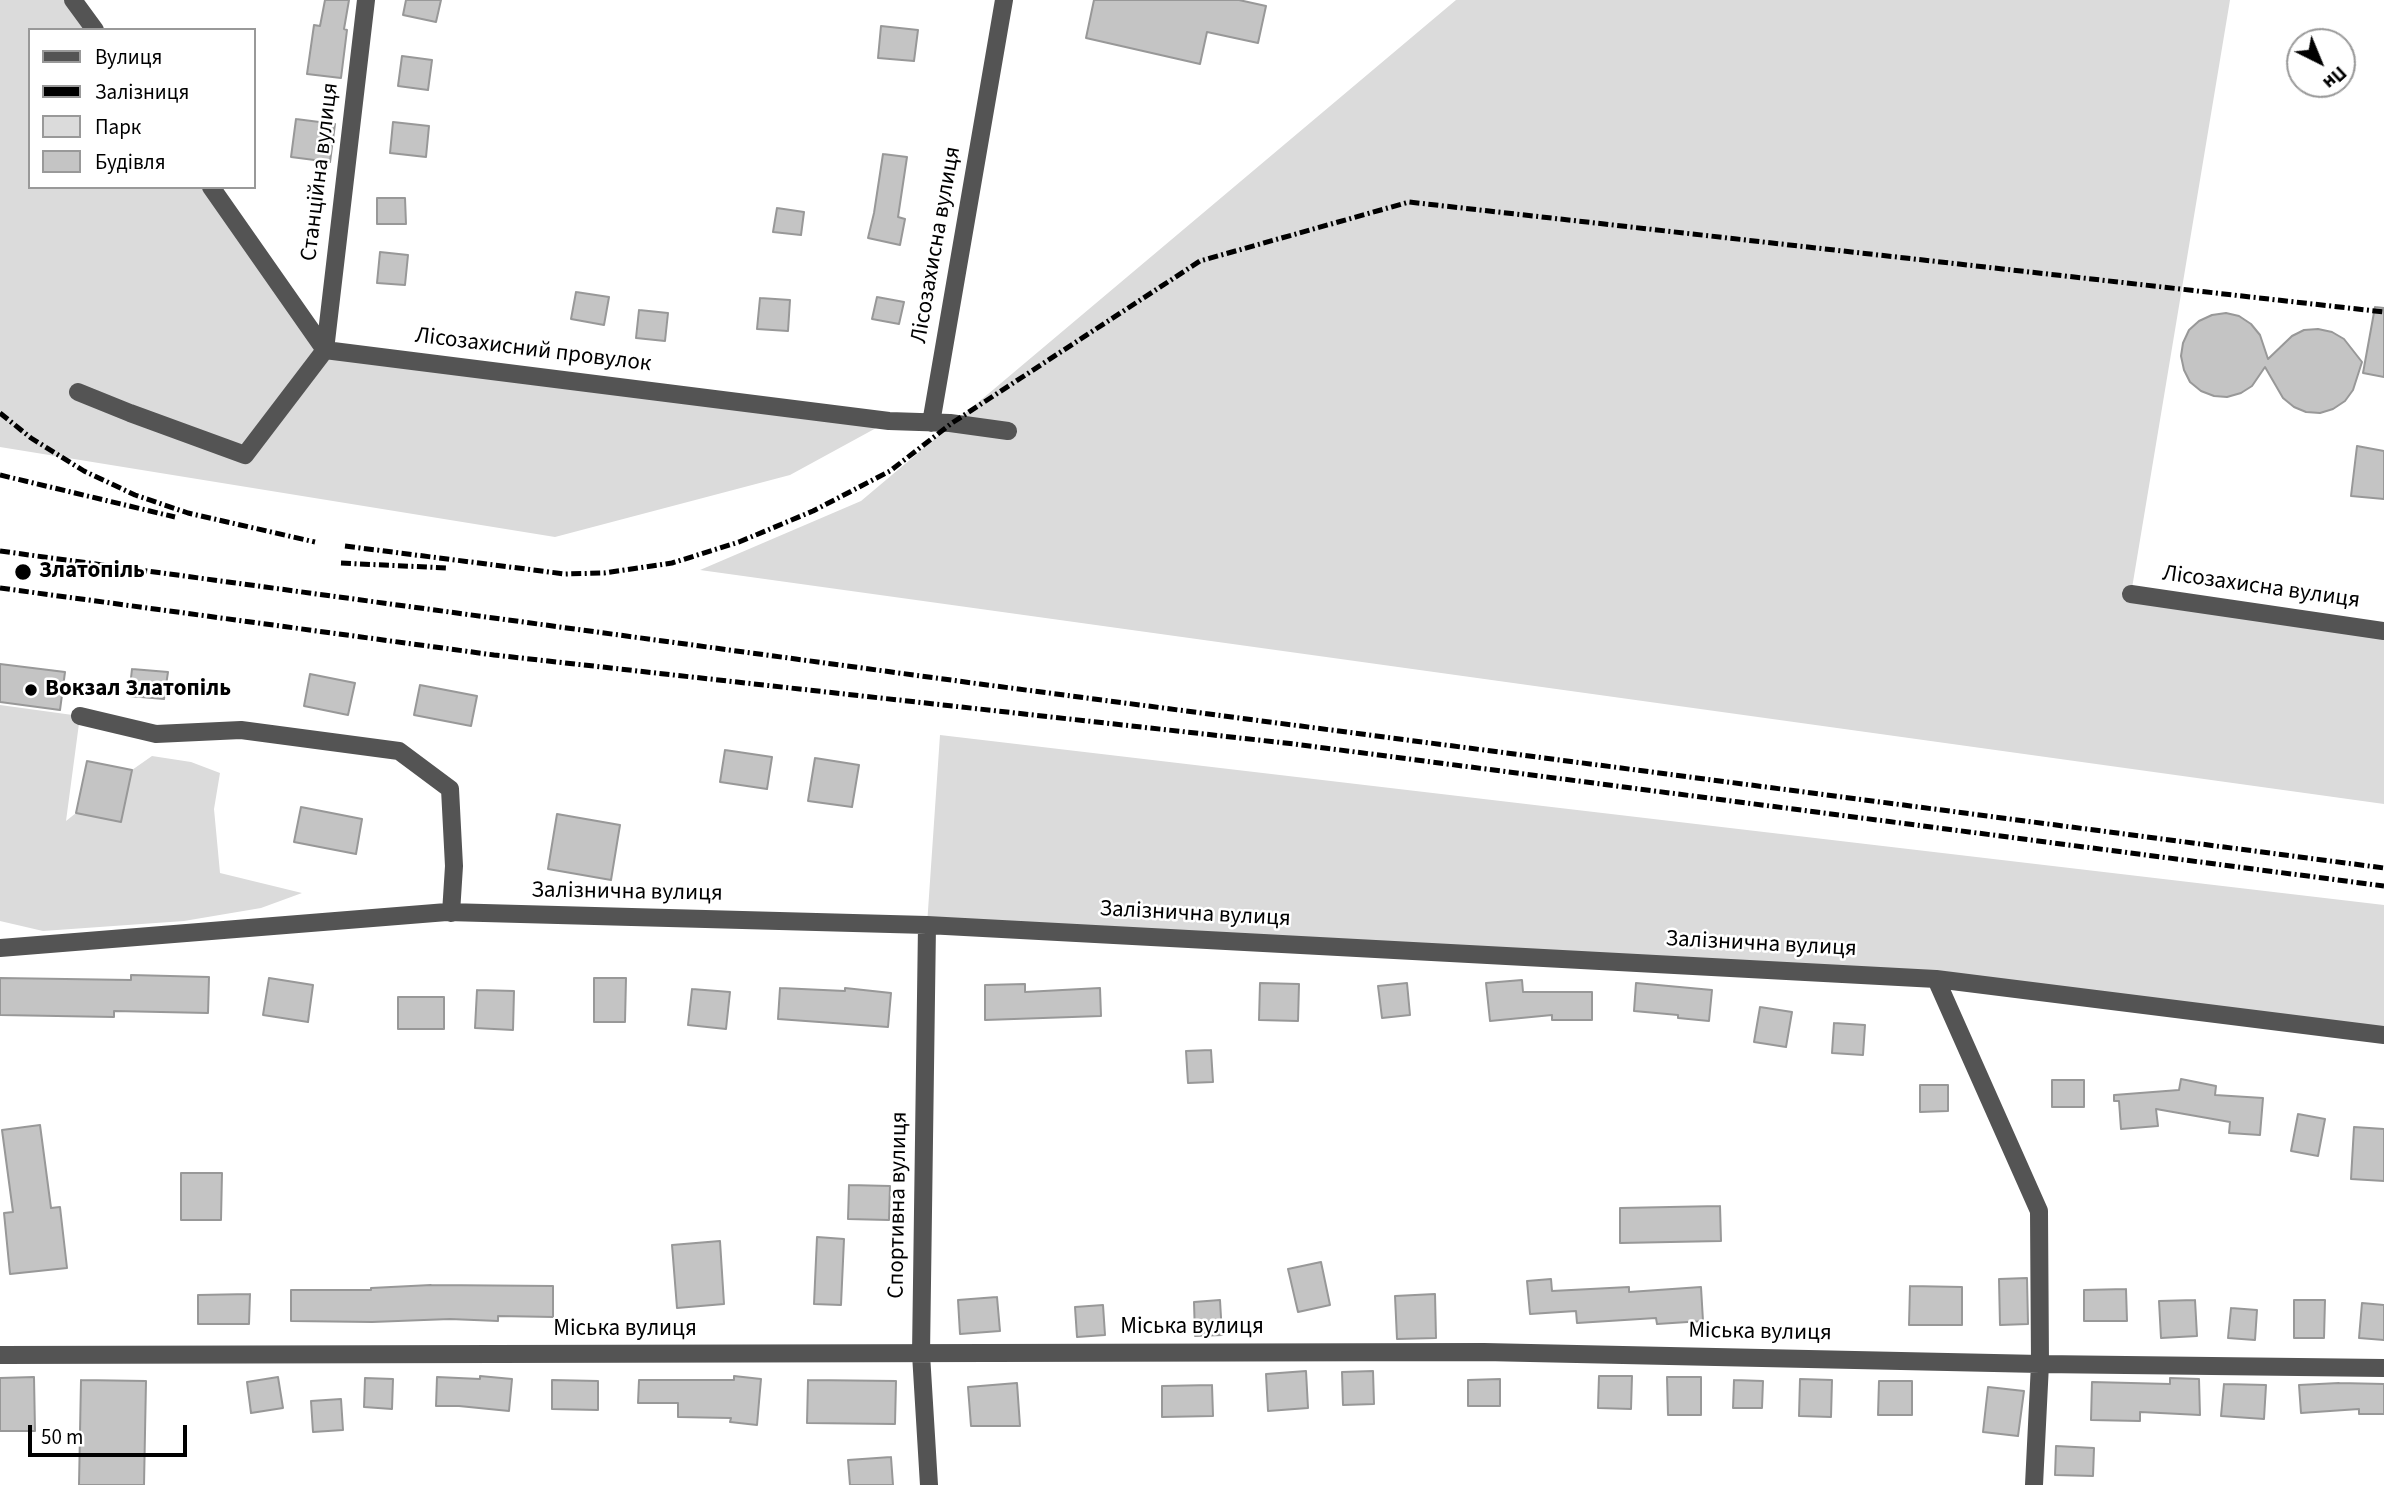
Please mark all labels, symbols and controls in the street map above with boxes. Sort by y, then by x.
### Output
legend [28,28,256,189]
north arrow [2286,28,2356,98]
text: Вулиця [95,42,162,72]
text: Пн [2316,59,2352,95]
text: Залізниця [95,77,189,107]
street label: Станційна вулиця [296,81,346,263]
text: Парк [95,112,141,142]
street label: Лісозахисна вулиця [906,145,968,345]
text: Будівля [95,147,166,177]
street label: Лісозахисний провулок [413,323,653,379]
place label: Златопіль [39,558,145,586]
street label: Лісозахисна вулиця [2160,560,2362,616]
marker: Златопіль [13,562,33,582]
place label: Вокзал Златопіль [45,676,231,704]
marker: Вокзал Златопіль [23,682,39,698]
street label: Залізнична вулиця [531,878,723,908]
street label: Залізнична вулиця [1099,896,1291,934]
street label: Залізнична вулиця [1665,926,1857,964]
street label: Спортивна вулиця [884,1111,914,1299]
street label: Міська вулиця [1120,1314,1264,1342]
street label: Міська вулиця [553,1316,697,1344]
street label: Міська вулиця [1688,1318,1832,1348]
scale bar [32,1412,191,1456]
text: 50 m [41,1422,83,1452]

